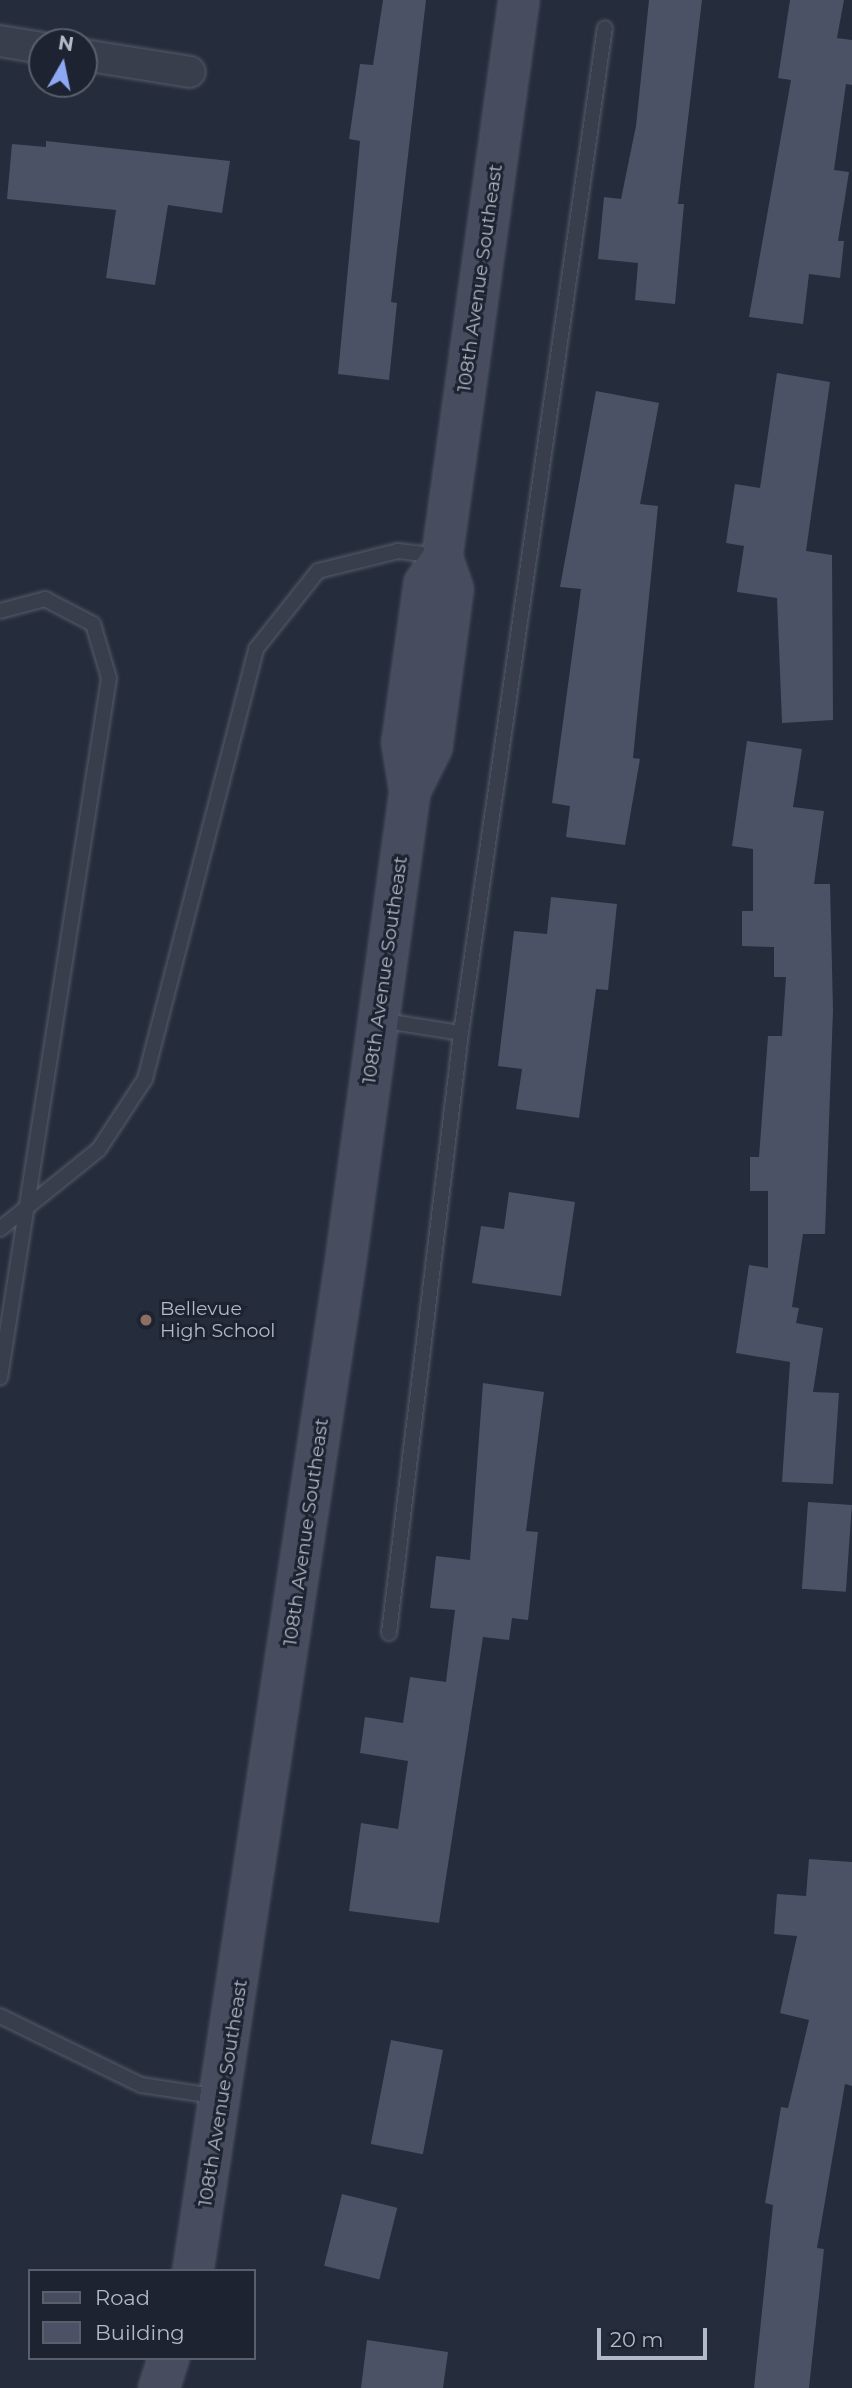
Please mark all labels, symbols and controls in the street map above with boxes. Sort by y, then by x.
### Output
north arrow [28,28,98,98]
text: N [57,31,75,56]
street label: 108th Avenue Southeast [453,162,507,394]
street label: 108th Avenue Southeast [358,854,412,1086]
place label: Bellevue High School [160,1298,275,1342]
marker: Bellevue High School [138,1312,154,1328]
street label: 108th Avenue Southeast [279,1416,333,1648]
street label: 108th Avenue Southeast [194,1978,252,2208]
legend [28,2269,256,2360]
text: Road [95,2285,150,2310]
scale bar [600,2314,710,2358]
text: Building [95,2320,185,2345]
text: 20 m [610,2327,664,2352]

